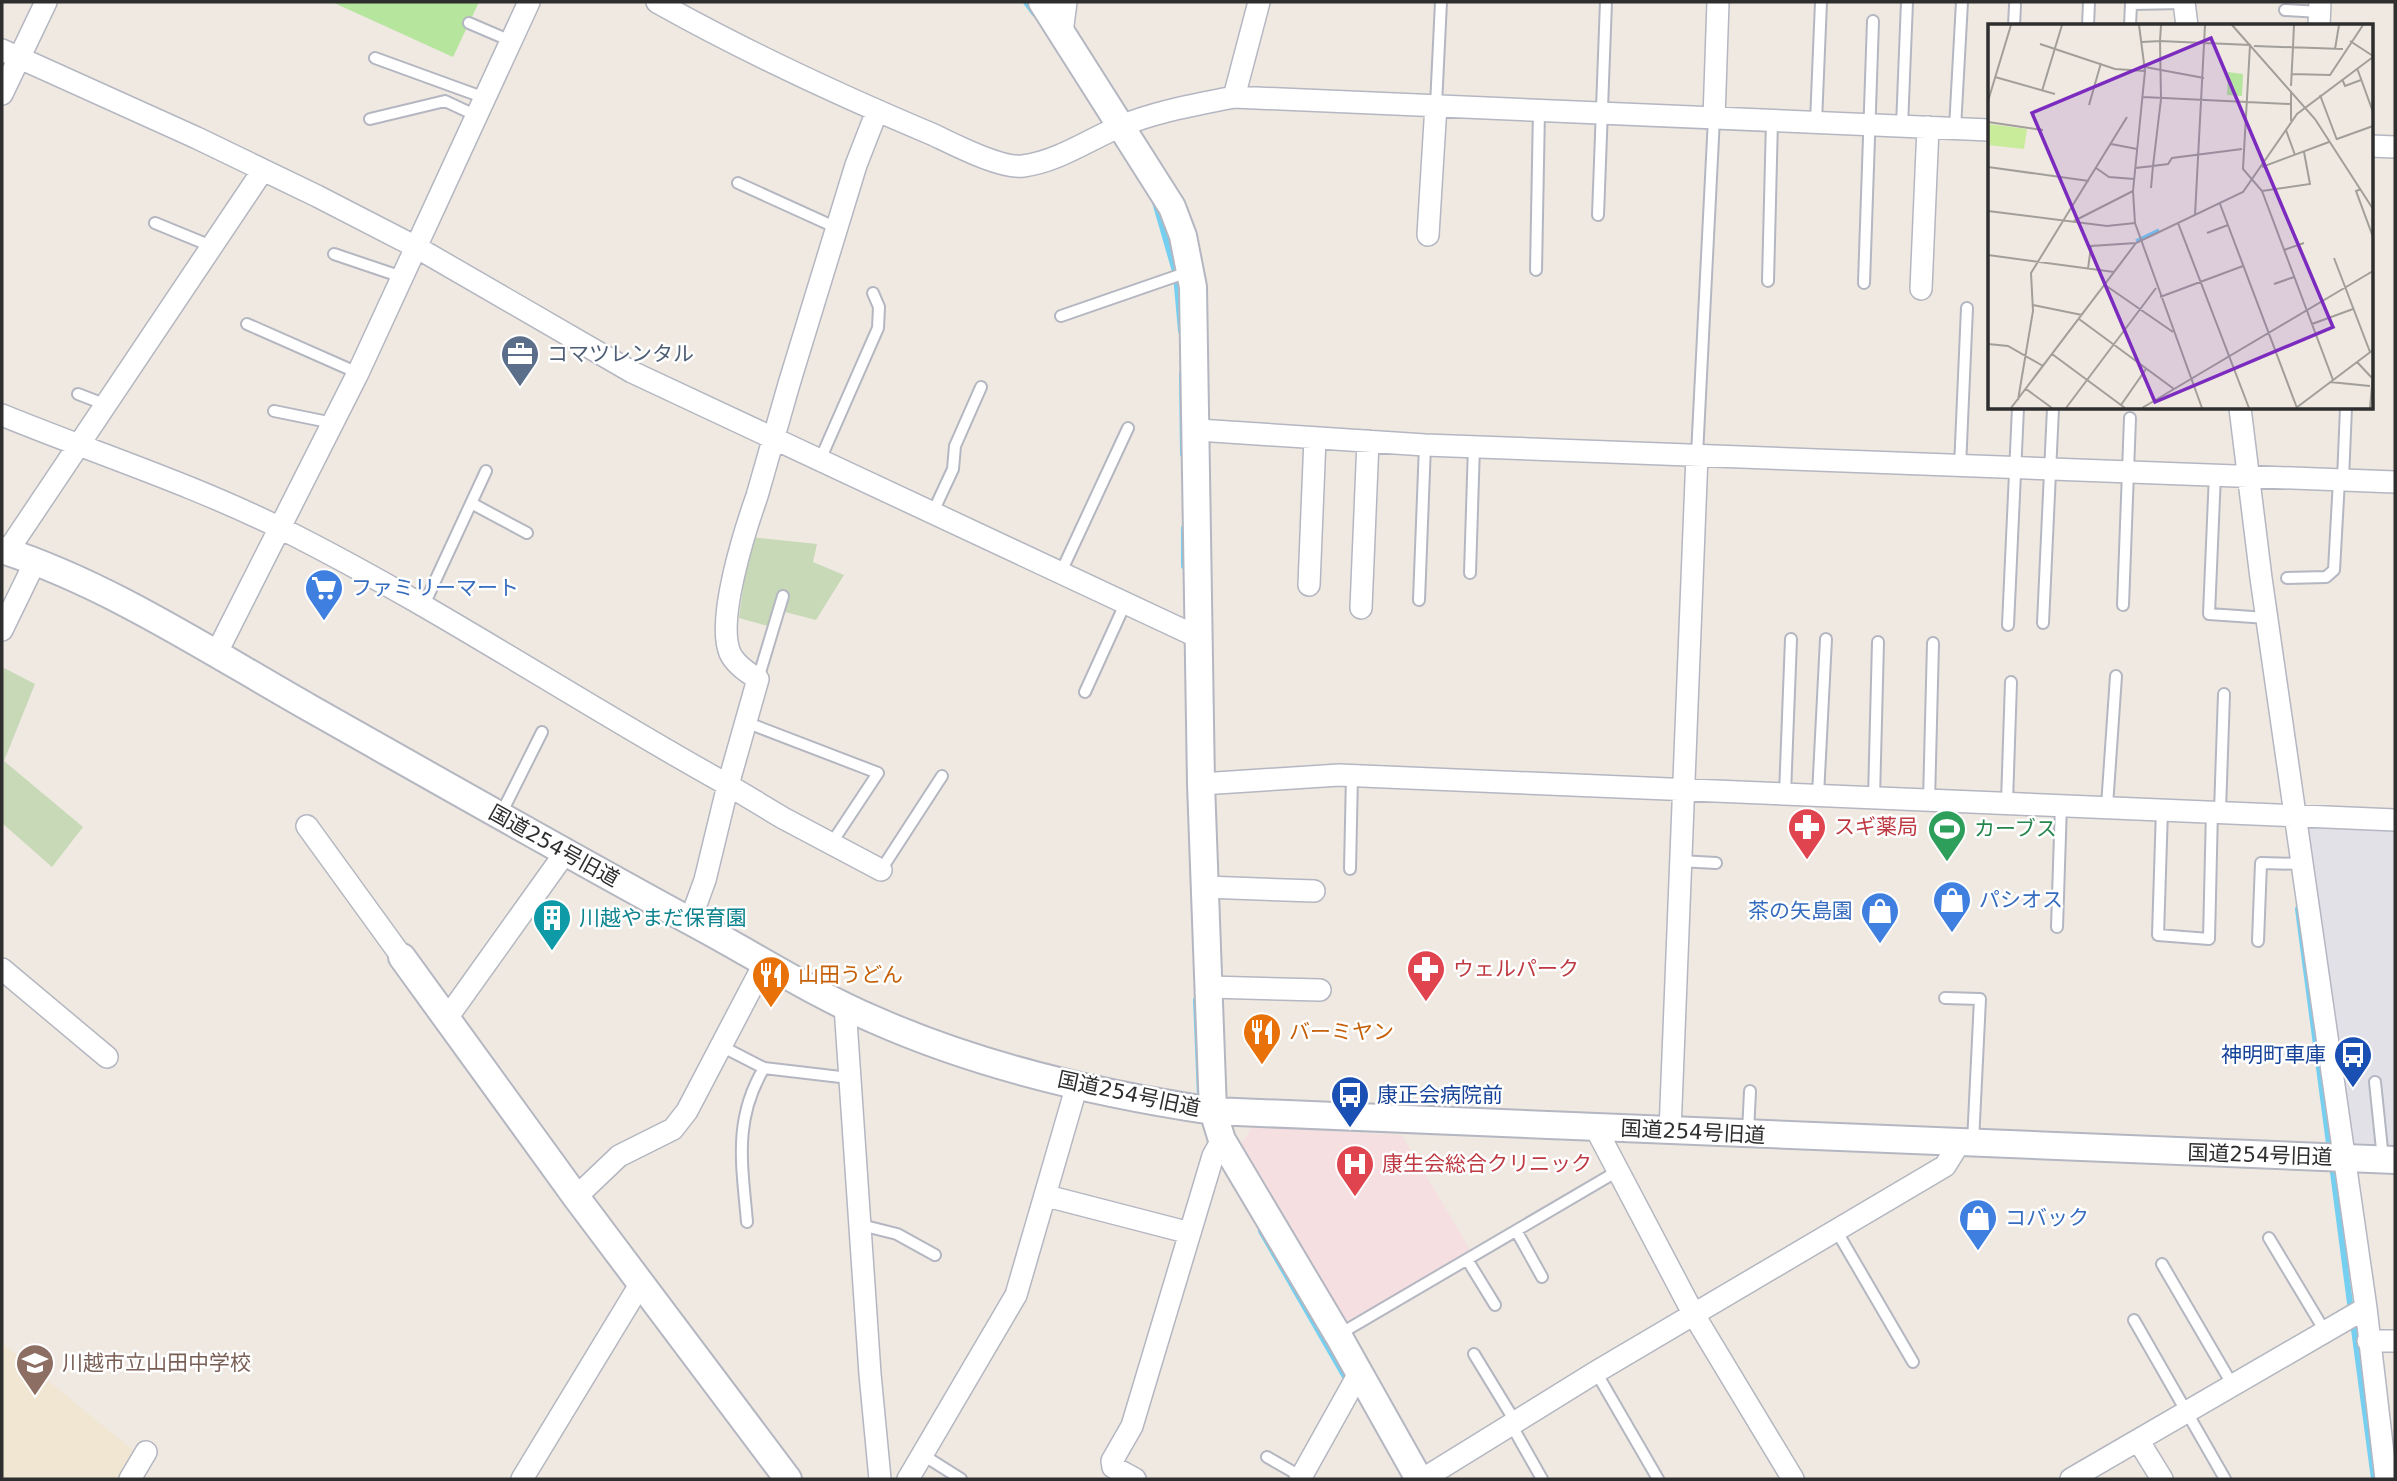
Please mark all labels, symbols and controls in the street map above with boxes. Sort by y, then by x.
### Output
inset map [1988,24,2372,410]
office icon: コマツレンタル [499,333,541,388]
place label: コマツレンタル [547,342,694,366]
supermarket icon: ファミリーマート [303,567,345,622]
place label: ファミリーマート [351,576,519,600]
street label: 国道254号旧道 [485,800,623,892]
pharmacy icon: スギ薬局 [1786,806,1828,861]
sports icon: カーブス [1926,808,1968,863]
place label: スギ薬局 [1834,815,1918,839]
place label: カーブス [1974,817,2057,841]
shop icon: パシオス [1931,879,1973,934]
place label: パシオス [1979,888,2063,912]
shop icon: 茶の矢島園 [1859,890,1901,945]
building icon: 川越やまだ保育園 [531,897,573,952]
place label: 茶の矢島園 [1748,899,1853,923]
place label: 川越やまだ保育園 [579,906,747,930]
pharmacy icon: ウェルパーク [1405,948,1447,1003]
restaurant icon: 山田うどん [750,954,792,1009]
place label: ウェルパーク [1453,957,1579,981]
place label: 山田うどん [798,963,903,987]
restaurant icon: バーミヤン [1241,1011,1283,1066]
place label: バーミヤン [1289,1020,1394,1044]
bus stop icon: 神明町車庫 [2332,1034,2374,1089]
place label: 神明町車庫 [2221,1043,2326,1067]
street label: 国道254号旧道 [1056,1067,1202,1121]
bus stop icon: 康正会病院前 [1329,1074,1371,1129]
place label: 康正会病院前 [1377,1083,1503,1107]
street label: 国道254号旧道 [1620,1116,1766,1148]
street label: 国道254号旧道 [2187,1140,2333,1170]
hospital icon: 康生会総合クリニック [1334,1143,1376,1198]
place label: 康生会総合クリニック [1382,1152,1592,1176]
shop icon: コバック [1957,1197,1999,1252]
place label: コバック [2005,1206,2089,1230]
school or university icon: 川越市立山田中学校 [14,1342,56,1397]
place label: 川越市立山田中学校 [62,1351,251,1375]

